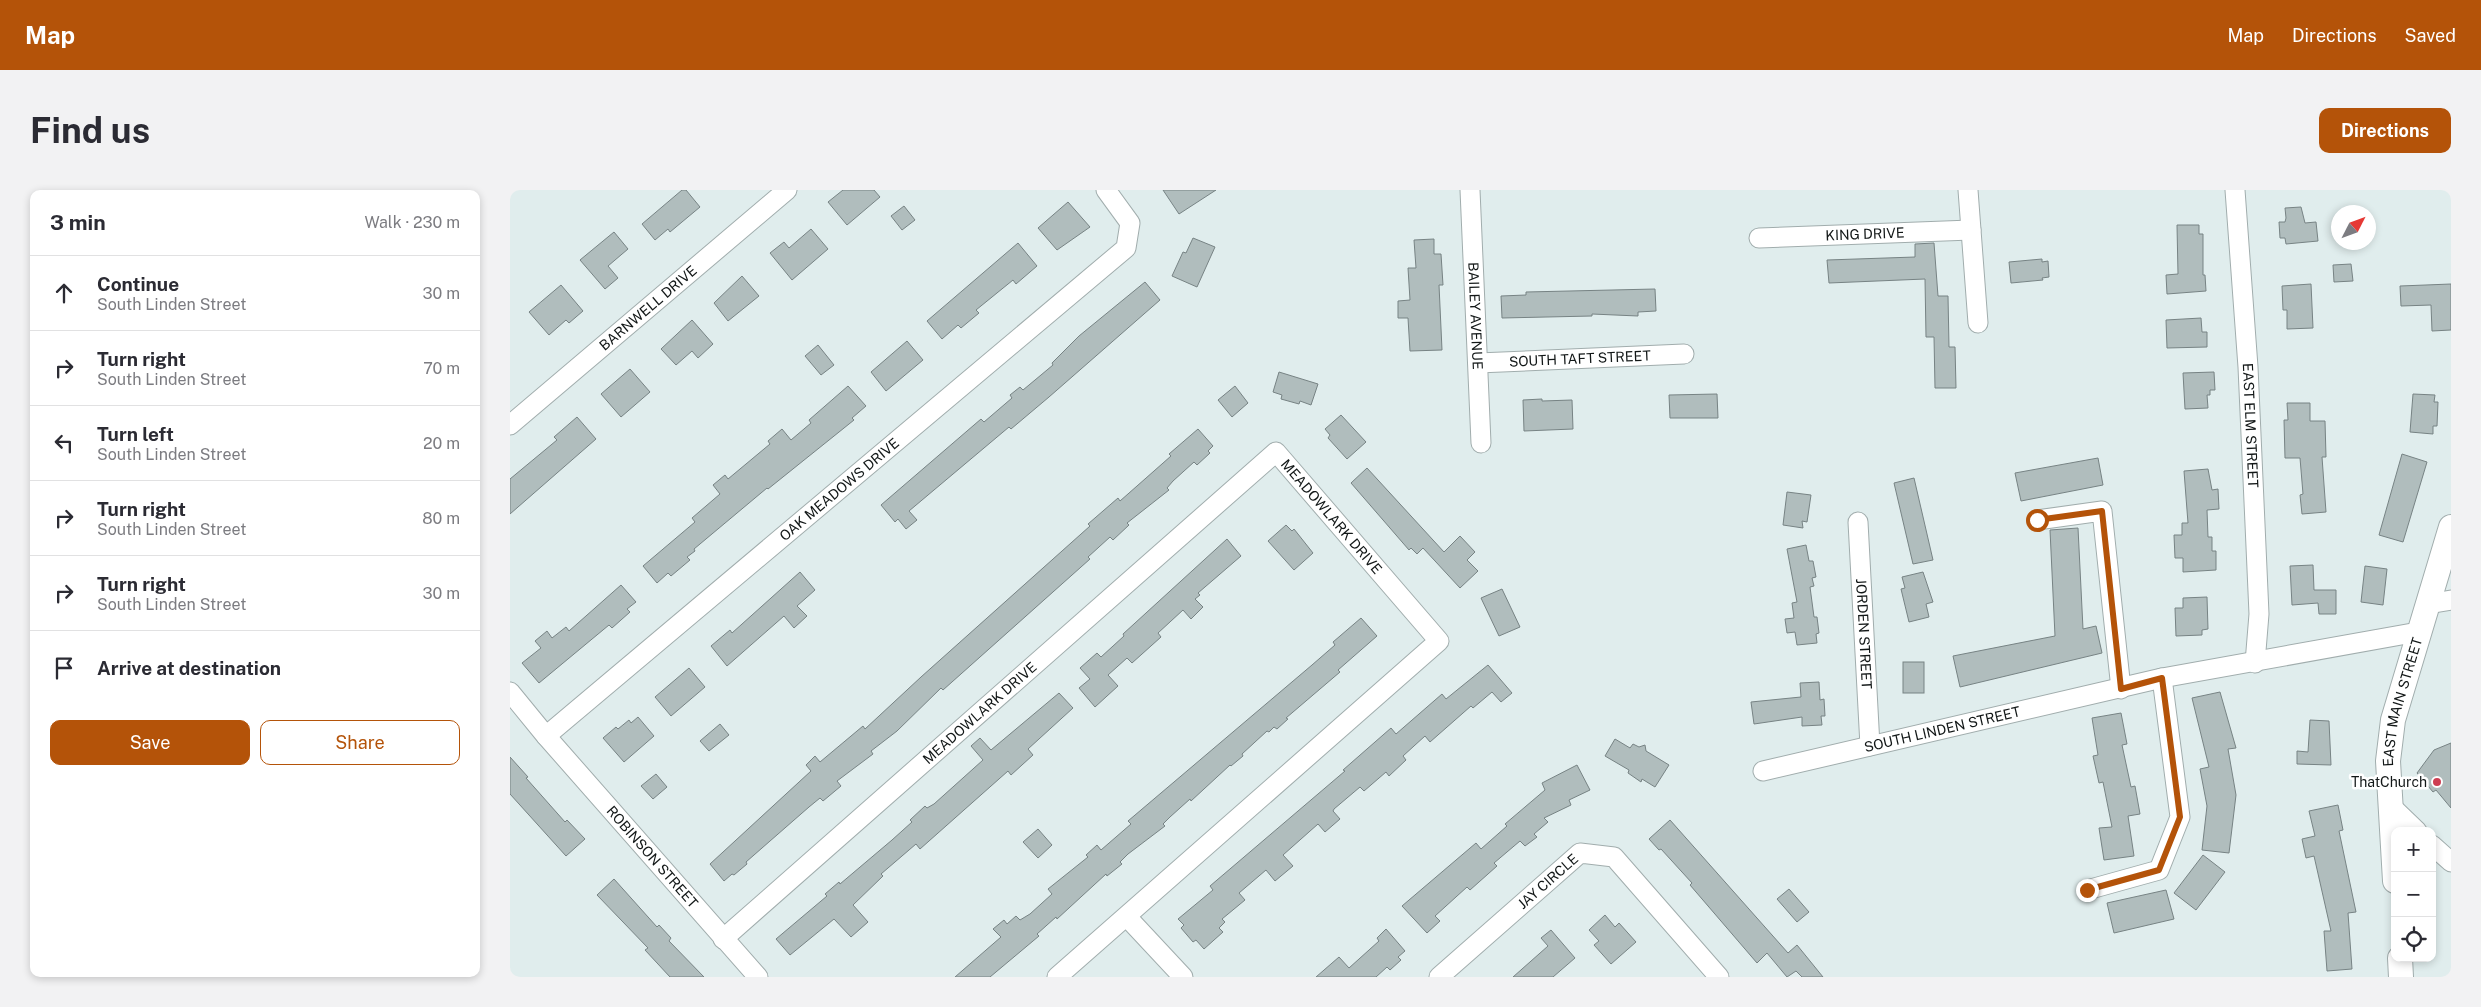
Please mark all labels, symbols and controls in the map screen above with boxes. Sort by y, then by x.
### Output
text: Map [25,21,75,49]
text: Map [2227,25,2264,46]
text: Directions [2292,25,2377,46]
text: Saved [2405,25,2456,46]
button: Directions [2319,108,2451,153]
text: Find us [30,110,150,151]
north arrow [2331,205,2376,250]
text: 3 min [50,210,106,235]
text: Walk · 230 m [364,213,460,232]
street label: KING DRIVE [1825,225,1905,243]
street label: BARNWELL DRIVE [596,262,700,354]
street label: BAILEY AVENUE [1465,262,1486,370]
text: Continue [97,273,179,295]
icon: ahead [50,279,78,307]
text: 30 m [423,284,460,303]
text: South Linden Street [97,295,246,314]
street label: SOUTH TAFT STREET [1509,347,1651,370]
text: Turn right [97,348,186,370]
icon: right [50,354,78,382]
text: 70 m [423,359,460,378]
street label: EAST ELM STREET [2240,363,2261,488]
text: South Linden Street [97,370,246,389]
text: Turn left [97,423,174,445]
icon: left [50,429,78,457]
text: 20 m [423,434,460,453]
street label: OAK MEADOWS DRIVE [776,435,902,544]
text: South Linden Street [97,445,246,464]
street label: MEADOWLARK DRIVE [1278,456,1385,577]
text: Turn right [97,498,186,520]
icon: right [50,504,78,532]
text: 80 m [422,509,460,528]
route start [2026,509,2049,532]
text: South Linden Street [97,520,246,539]
text: Turn right [97,573,186,595]
street label: JORDEN STREET [1853,578,1875,690]
icon: right [50,579,78,607]
text: 30 m [423,584,460,603]
text: South Linden Street [97,595,246,614]
street label: EAST MAIN STREET [2380,636,2425,767]
icon: arrive [50,654,78,682]
text: Arrive at destination [97,657,281,679]
street label: MEADOWLARK DRIVE [920,659,1040,767]
street label: SOUTH LINDEN STREET [1863,703,2022,755]
button: Save [50,720,250,765]
button: Share [260,720,460,765]
place label: ThatChurch [2351,774,2427,790]
marker: ThatChurch [2431,776,2443,788]
street label: ROBINSON STREET [603,803,701,911]
map controls [2391,827,2436,962]
button: + [2391,827,2436,872]
street label: JAY CIRCLE [1514,850,1581,912]
button: − [2391,872,2436,917]
route end [2076,879,2099,902]
button: locate [2391,917,2436,962]

